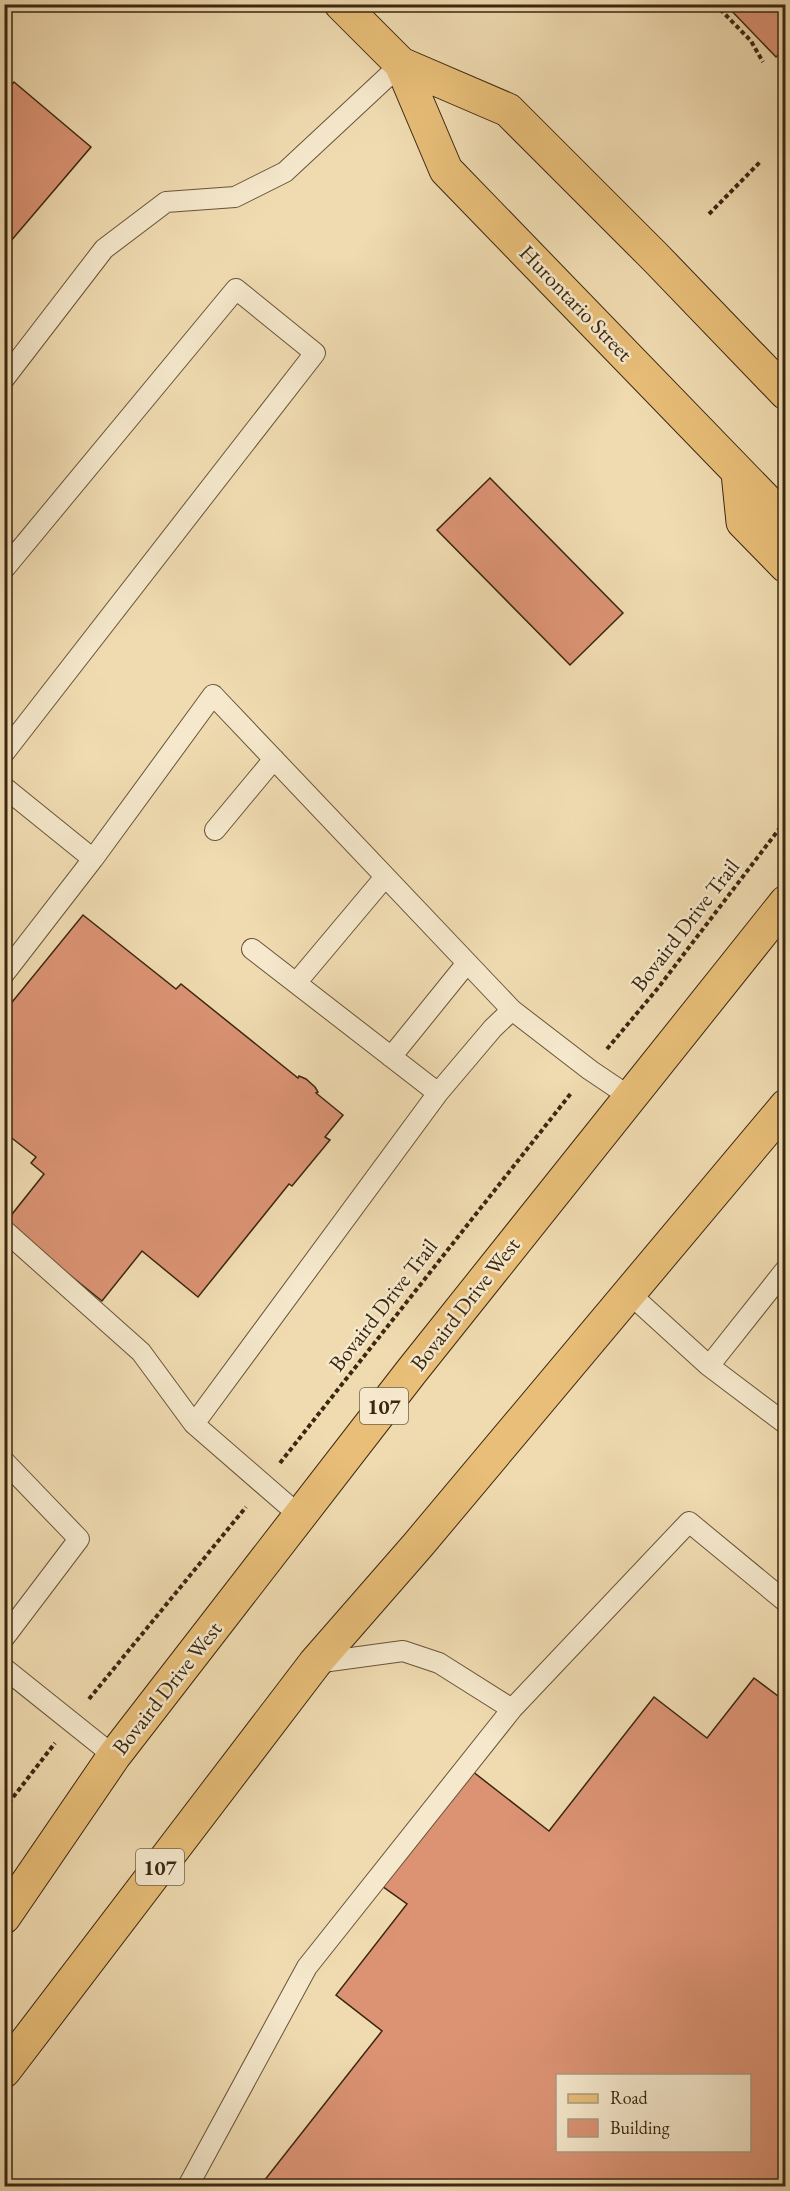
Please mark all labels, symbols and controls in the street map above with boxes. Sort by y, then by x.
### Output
street label: Hurontario Street [513,238,639,368]
street label: Bovaird Drive Trail [624,853,746,997]
street label: Bovaird Drive West [404,1231,526,1377]
street label: Bovaird Drive Trail [322,1233,444,1377]
road number: 107 [360,1388,408,1424]
street label: Bovaird Drive West [106,1615,228,1761]
road number: 107 [136,1849,184,1885]
legend [556,2074,751,2152]
text: Road [610,2086,649,2109]
text: Building [610,2116,670,2139]

